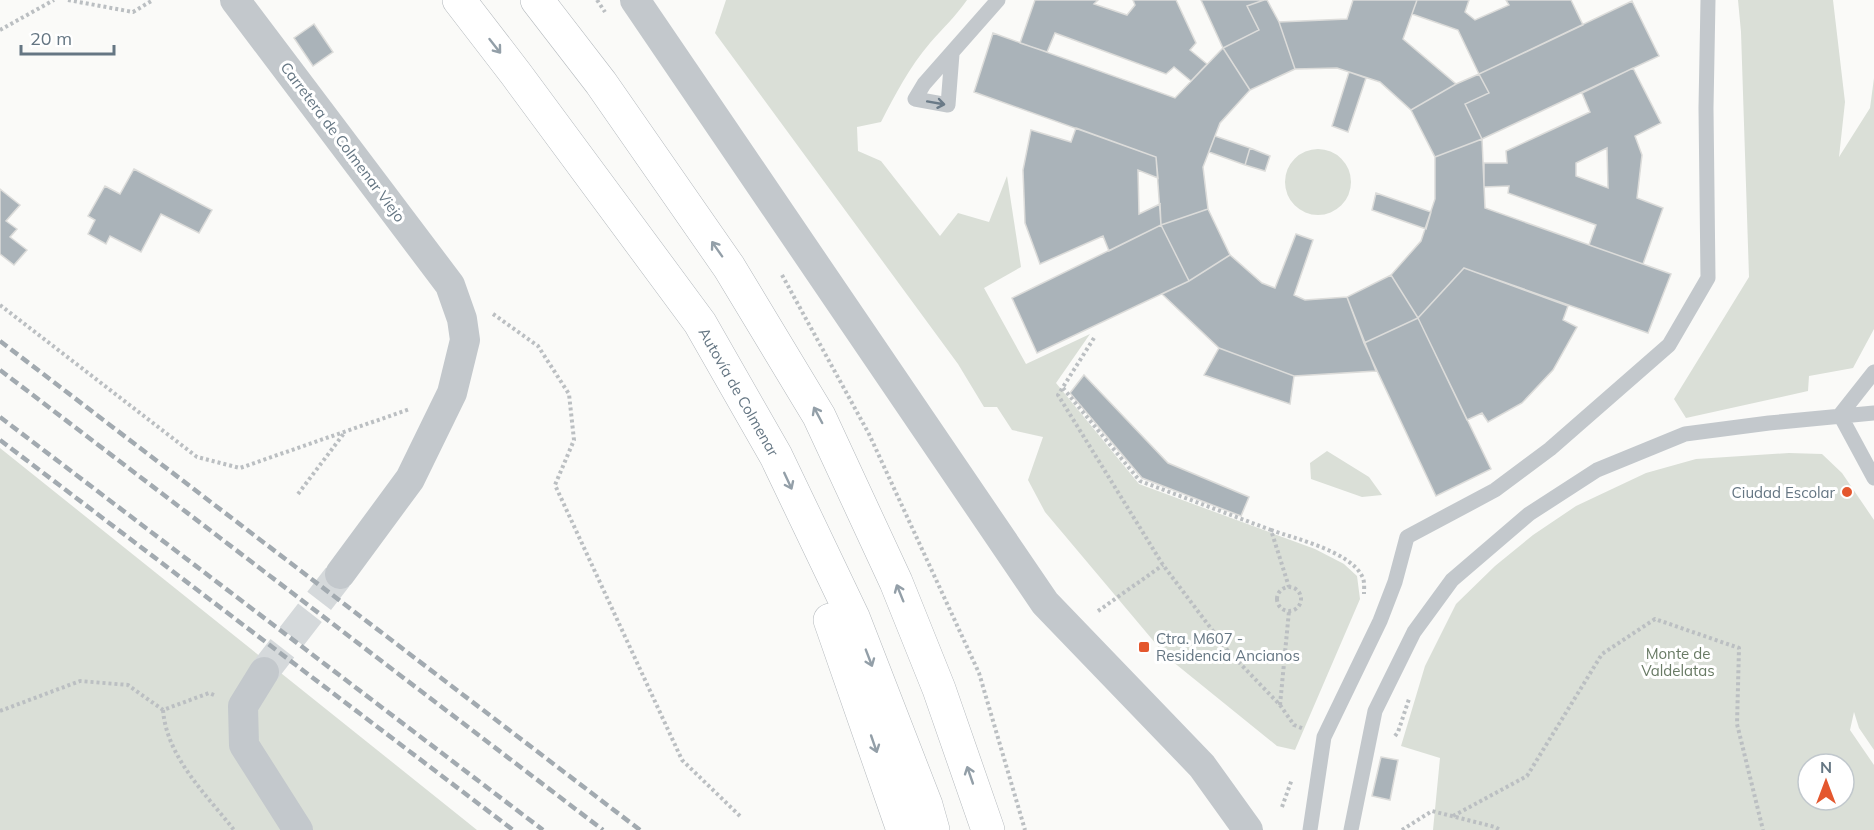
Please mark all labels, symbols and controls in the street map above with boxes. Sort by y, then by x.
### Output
scale bar [21,18,114,56]
text: 20 m [30,27,72,50]
one-way arrow [489,38,502,54]
street label: Carretera de Colmenar Viejo [277,58,409,226]
one-way arrow [925,98,945,109]
one-way arrow [711,242,723,258]
street label: Autovía de Colmenar [695,324,784,460]
one-way arrow [812,407,823,425]
one-way arrow [783,472,795,490]
place label: Ciudad Escolar [1732,483,1836,502]
marker: Ciudad Escolar [1840,485,1854,499]
one-way arrow [894,584,905,602]
place label: Ctra. M607 - Residencia Ancianos [1156,629,1300,665]
marker: Ctra. M607 - Residencia Ancianos [1137,640,1151,654]
park label: Monte de Valdelatas [1641,644,1715,680]
one-way arrow [864,649,875,667]
one-way arrow [869,735,880,753]
north arrow [1796,752,1856,812]
text: N [1820,757,1832,777]
one-way arrow [963,766,974,785]

